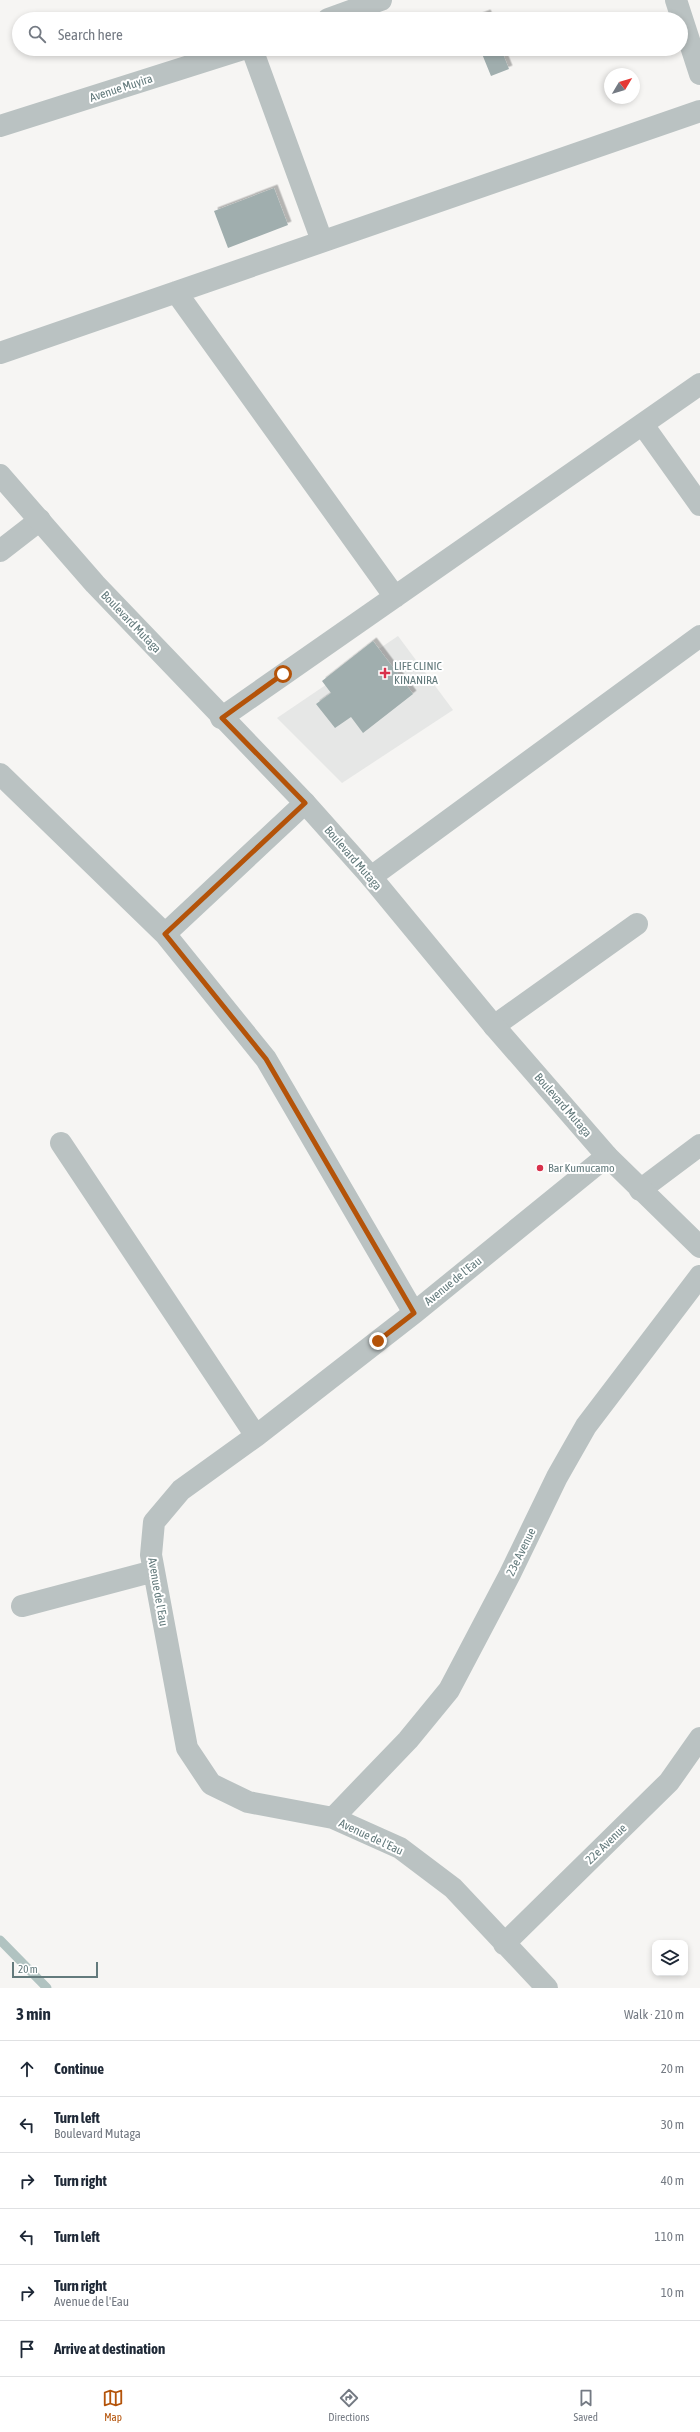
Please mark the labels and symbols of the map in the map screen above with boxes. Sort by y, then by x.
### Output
north arrow [604,68,640,104]
street label: Avenue Muyira [88,71,154,105]
street label: Boulevard Mutaga [98,588,164,656]
place label: LIFE CLINIC KINANIRA [394,659,443,687]
route start [274,665,292,683]
marker: LIFE CLINIC KINANIRA [379,667,391,679]
street label: Boulevard Mutaga [321,823,385,893]
street label: Boulevard Mutaga [531,1070,595,1140]
place label: Bar Kumucamo [548,1161,615,1175]
marker: Bar Kumucamo [535,1163,545,1173]
street label: Avenue de l'Eau [422,1254,484,1308]
route end [369,1332,387,1350]
street label: 23e Avenue [503,1526,539,1578]
street label: Avenue de l'Eau [145,1557,171,1628]
street label: Avenue de l'Eau [337,1816,406,1858]
street label: 22e Avenue [583,1821,629,1867]
scale bar [12,1960,98,1979]

